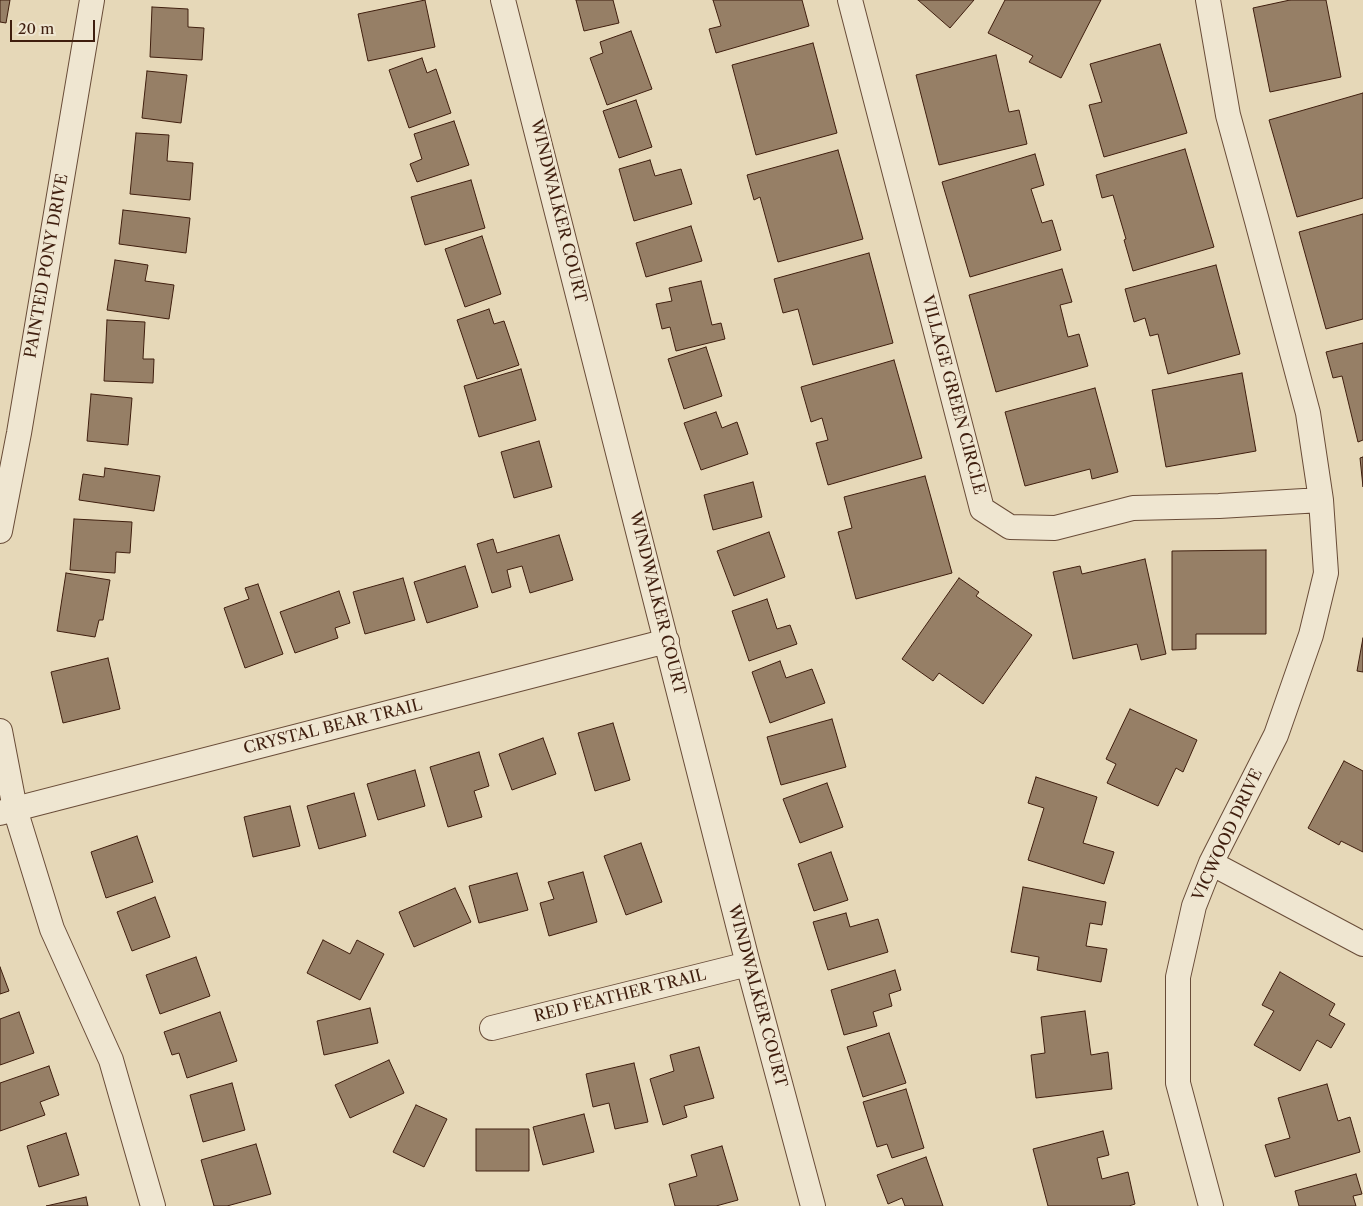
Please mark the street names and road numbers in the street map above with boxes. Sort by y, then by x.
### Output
street label: WINDWALKER COURT [526,117,590,305]
street label: PAINTED PONY DRIVE [21,172,73,360]
street label: VILLAGE GREEN CIRCLE [917,293,989,497]
street label: WINDWALKER COURT [625,509,689,697]
street label: CRYSTAL BEAR TRAIL [242,695,424,759]
street label: VICWOOD DRIVE [1189,766,1267,904]
street label: WINDWALKER COURT [723,902,791,1090]
street label: RED FEATHER TRAIL [532,965,708,1027]

